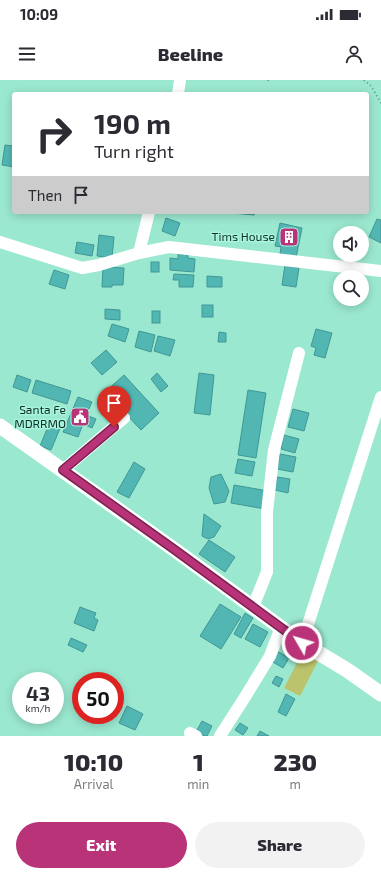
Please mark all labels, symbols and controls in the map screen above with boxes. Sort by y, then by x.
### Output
text: 10:09 [20,5,58,23]
icon: menu [16,43,38,65]
text: Beeline [158,43,223,65]
icon: person [343,43,365,65]
text: 190 m [94,106,171,140]
icon: right [28,108,80,160]
text: Turn right [94,140,174,162]
icon: arrive [70,184,92,206]
text: Then [28,186,62,204]
building icon: Tims House [278,226,300,248]
map controls [333,226,369,306]
button: sound [333,226,369,262]
place label: Tims House [212,229,275,243]
button: search [333,270,369,306]
pin [97,386,131,427]
icon: arrive [103,392,125,414]
place label: Santa Fe MDRRMO [14,402,66,430]
public building icon: Santa Fe MDRRMO [69,406,91,428]
position arrow [281,622,323,664]
speed limit sign: 50 [72,672,124,724]
text: 43 [26,681,50,705]
text: km/h [26,702,50,714]
text: 10:10 [64,747,123,776]
text: 1 [193,747,204,776]
text: 230 [273,747,317,776]
text: Arrival [74,776,113,792]
text: min [187,776,209,792]
text: m [289,776,301,792]
button: Exit [16,822,187,868]
button: Share [195,822,365,868]

